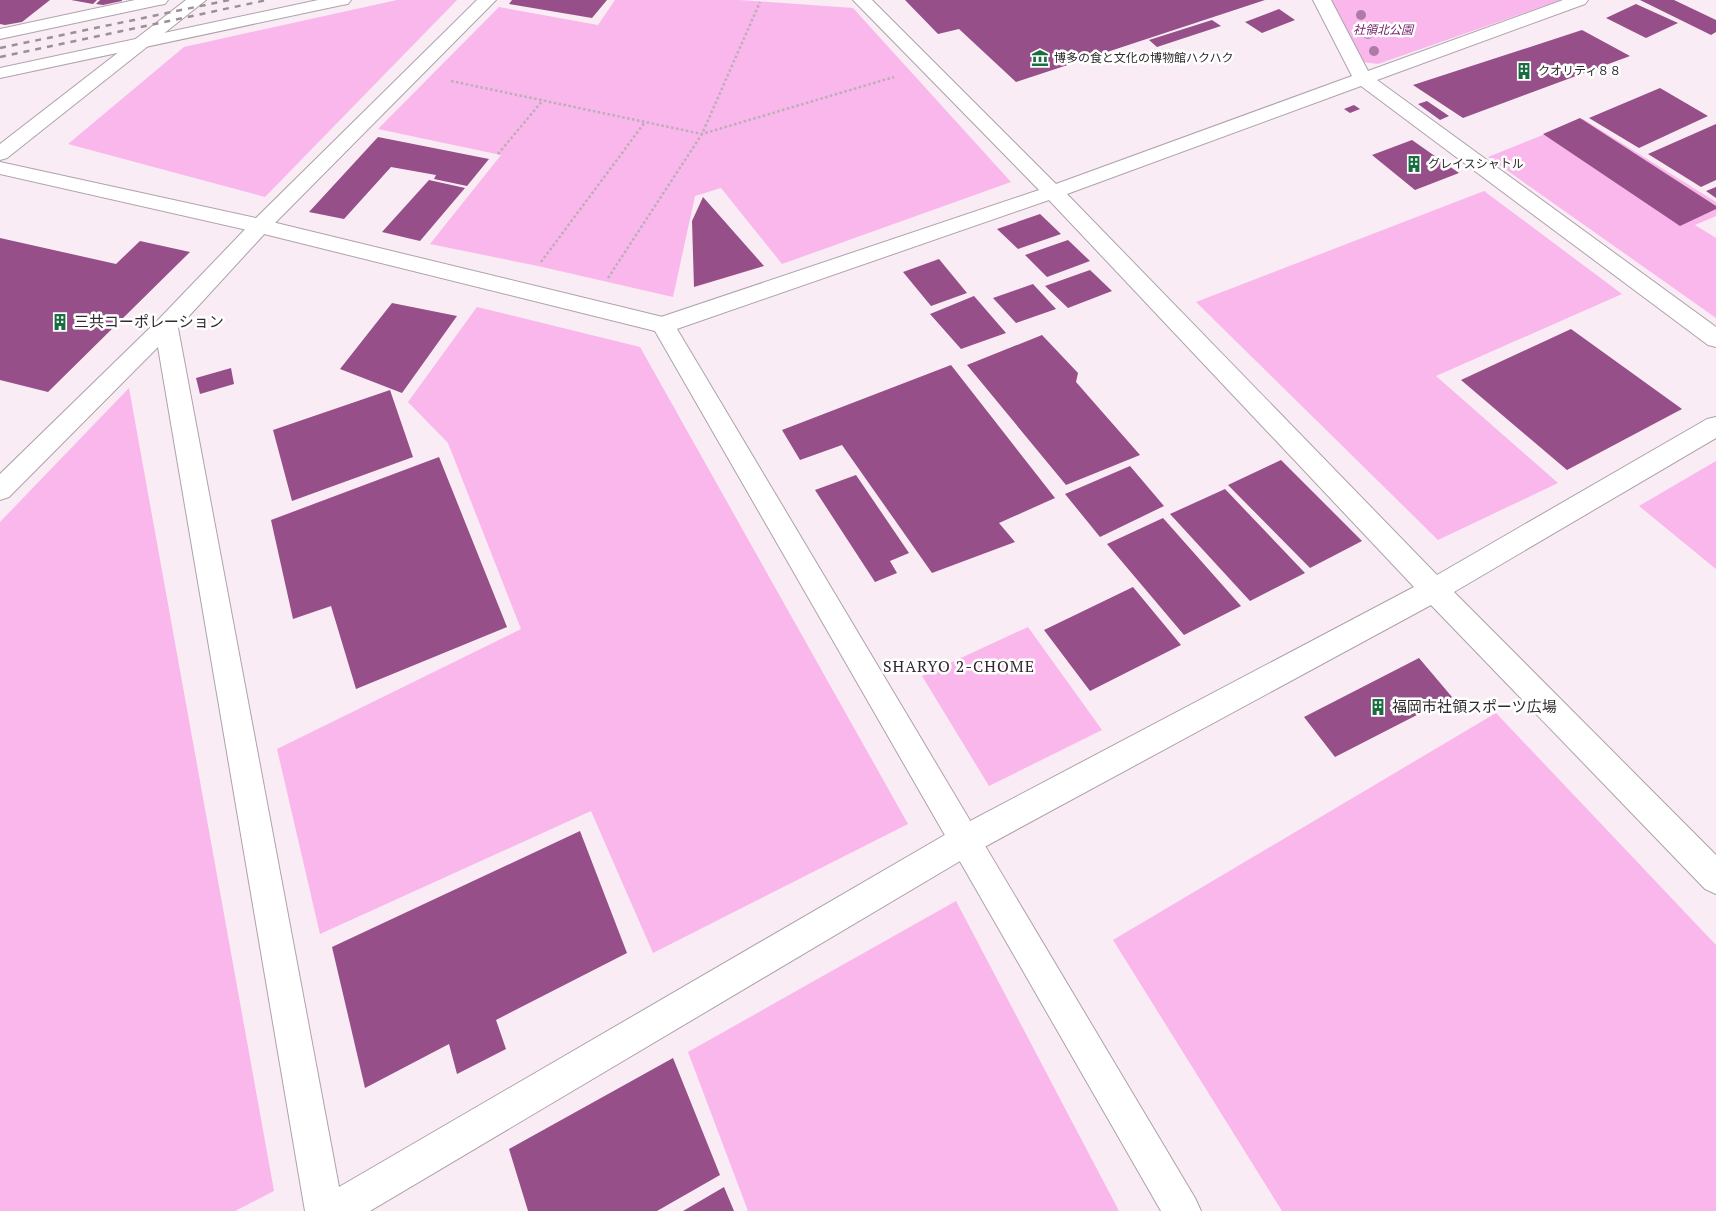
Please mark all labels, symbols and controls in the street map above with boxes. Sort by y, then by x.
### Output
park label: 社領北公園 [1353,22,1415,37]
museum icon: 博多の食と文化の博物館ハクハク [1030,48,1050,68]
place label: 博多の食と文化の博物館ハクハク [1054,50,1233,65]
building icon: クオリティ８８ [1514,61,1534,81]
place label: クオリティ８８ [1538,63,1621,78]
building icon: グレイスシャトル [1404,154,1424,174]
place label: グレイスシャトル [1428,156,1524,171]
place label: 三共コーポレーション [74,311,224,331]
building icon: 三共コーポレーション [50,312,70,332]
district label: SHARYO 2-CHOME [883,655,1035,677]
place label: 福岡市社領スポーツ広場 [1392,696,1557,716]
building icon: 福岡市社領スポーツ広場 [1368,697,1388,717]

